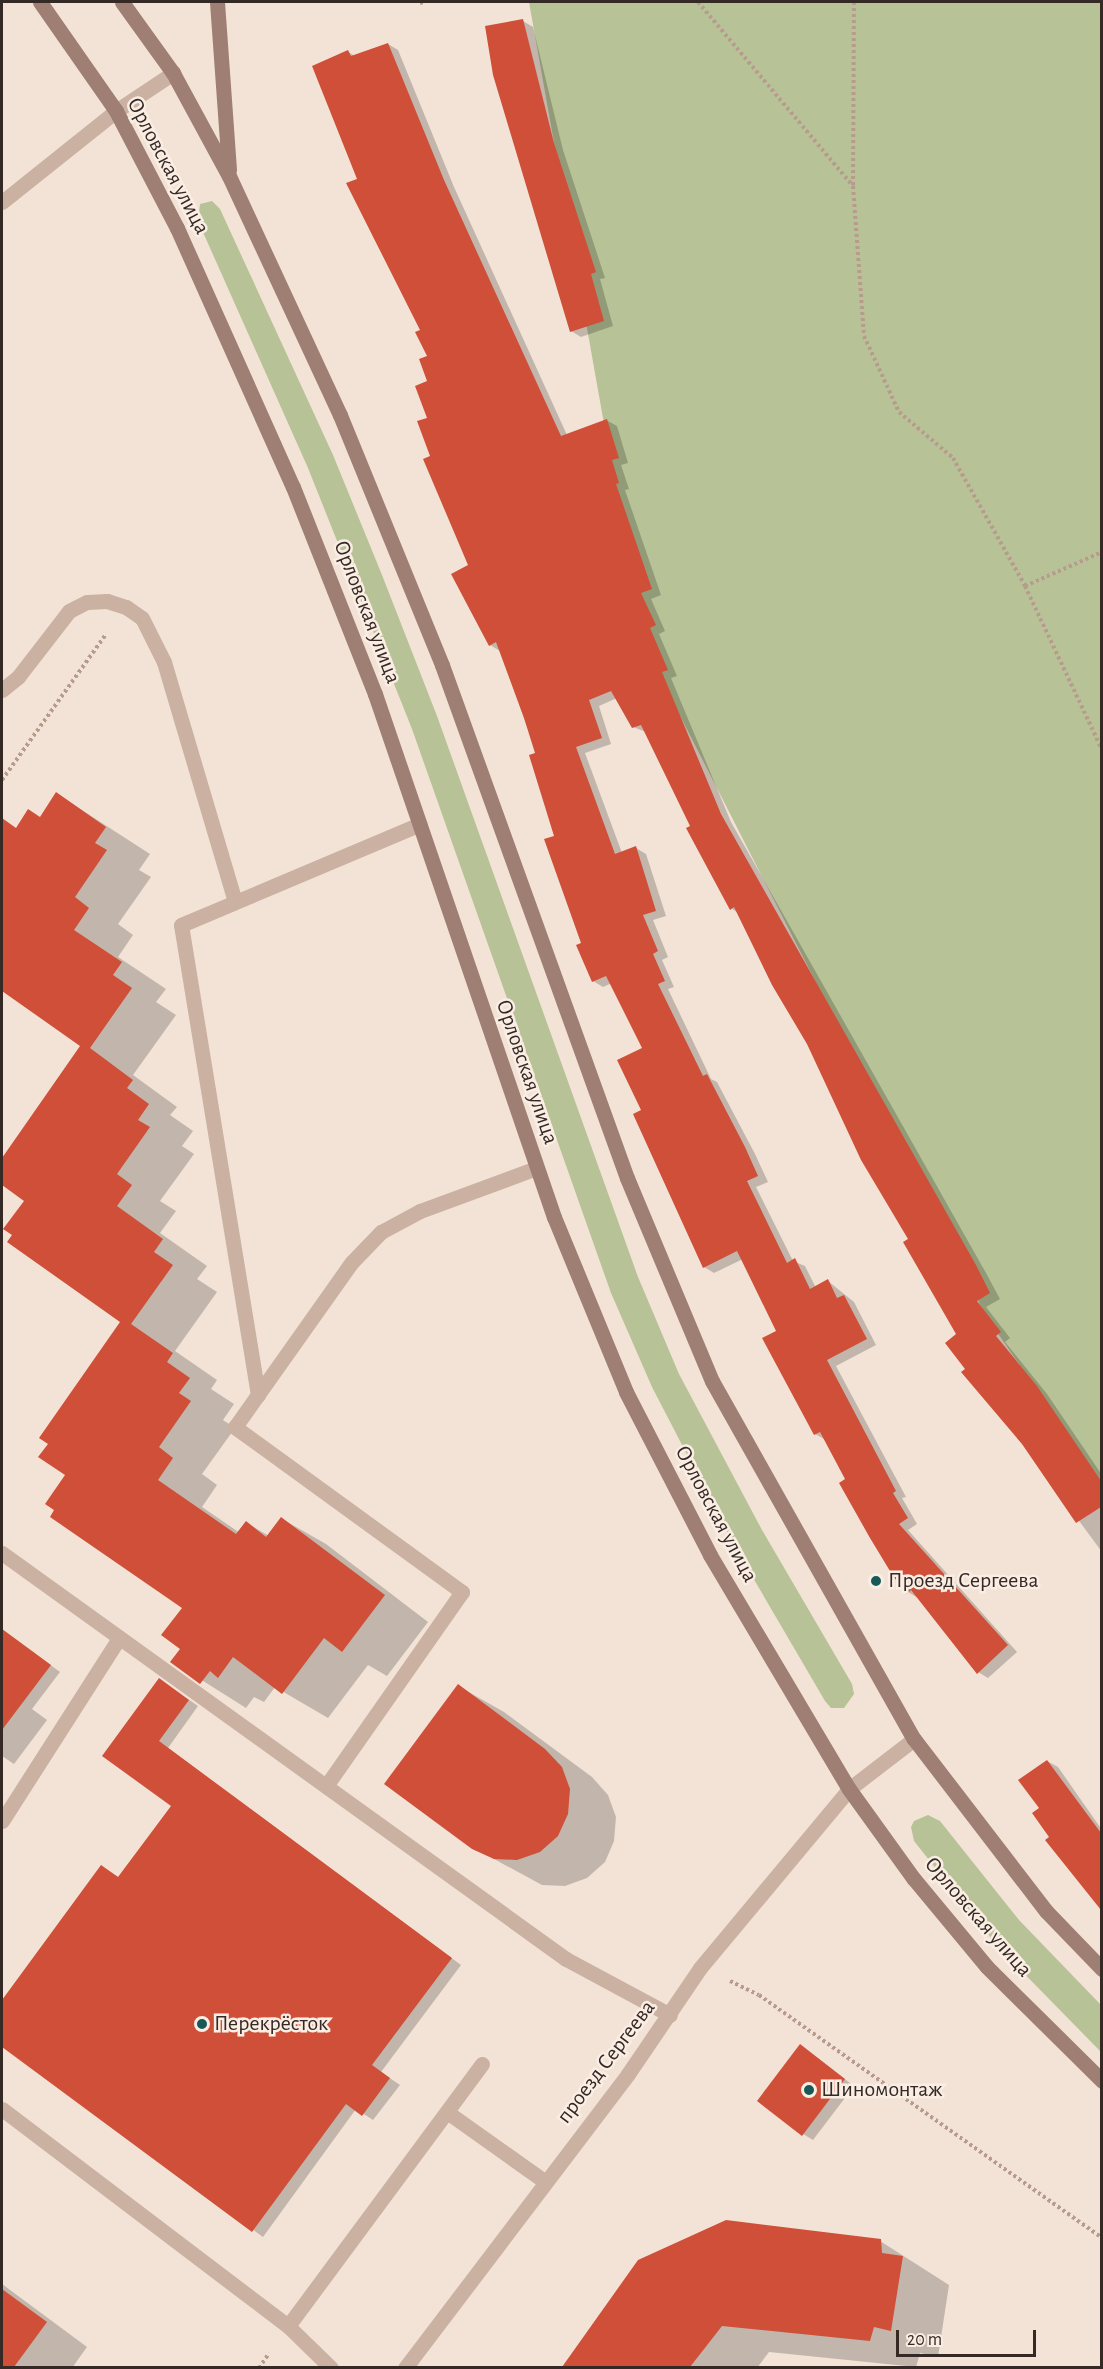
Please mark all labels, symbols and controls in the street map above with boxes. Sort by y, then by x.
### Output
street label: Орловская улица [121,93,215,239]
street label: Орловская улица [328,537,406,687]
street label: Орловская улица [490,996,564,1148]
street label: Орловская улица [669,1441,763,1587]
place label: Проезд Сергеева [888,1568,1039,1594]
marker: Проезд Сергеева [869,1574,883,1588]
street label: Орловская улица [918,1851,1038,1983]
street label: проезд Сергеева [551,1995,661,2129]
place label: Перекрёсток [214,2011,328,2037]
marker: Перекрёсток [195,2017,209,2031]
place label: Шиномонтаж [821,2077,943,2103]
marker: Шиномонтаж [802,2083,816,2097]
scale bar [899,2318,1038,2356]
text: 20 m [907,2331,942,2349]

